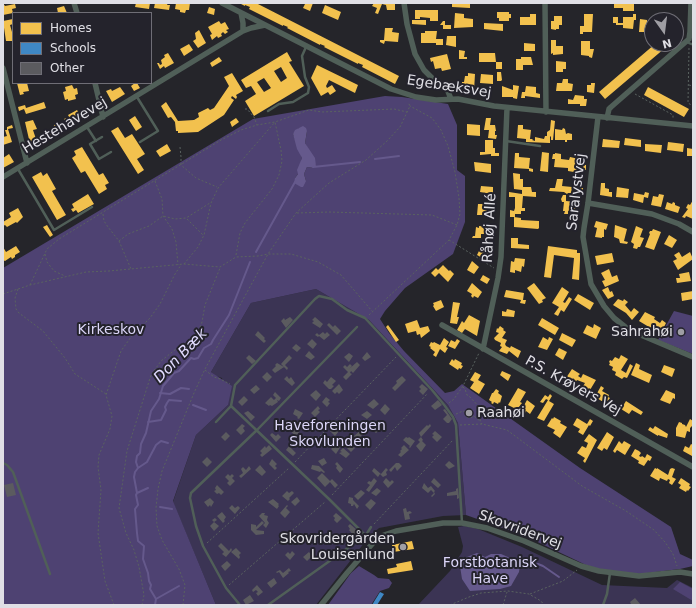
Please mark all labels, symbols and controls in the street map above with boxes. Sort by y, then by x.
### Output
legend [12,12,152,84]
north arrow [644,12,684,52]
text: Homes [50,21,92,35]
text: N [661,36,673,51]
text: Schools [50,41,96,55]
text: Other [50,61,84,75]
street label: Egebæksvej [406,72,492,102]
street label: Hestehavevej [20,94,110,158]
street label: Saralystvej [564,152,590,232]
street label: Råhøj Allé [480,193,500,263]
park label: Kirkeskov [78,322,144,338]
place label: Sahrahøi [611,324,673,340]
water label: Don Bæk [151,325,211,387]
marker: Sahrahøi [676,327,686,337]
street label: P.S. Krøyers Vej [522,353,624,419]
place label: Raahøi [477,405,525,421]
marker: Raahøi [464,408,474,418]
park label: Haveforeningen Skovlunden [274,418,386,450]
street label: Skovridervej [476,507,564,553]
place label: Skovridergården Louisenlund [280,531,395,564]
marker: Skovridergården Louisenlund [398,542,408,552]
park label: Forstbotanisk Have [443,555,537,588]

